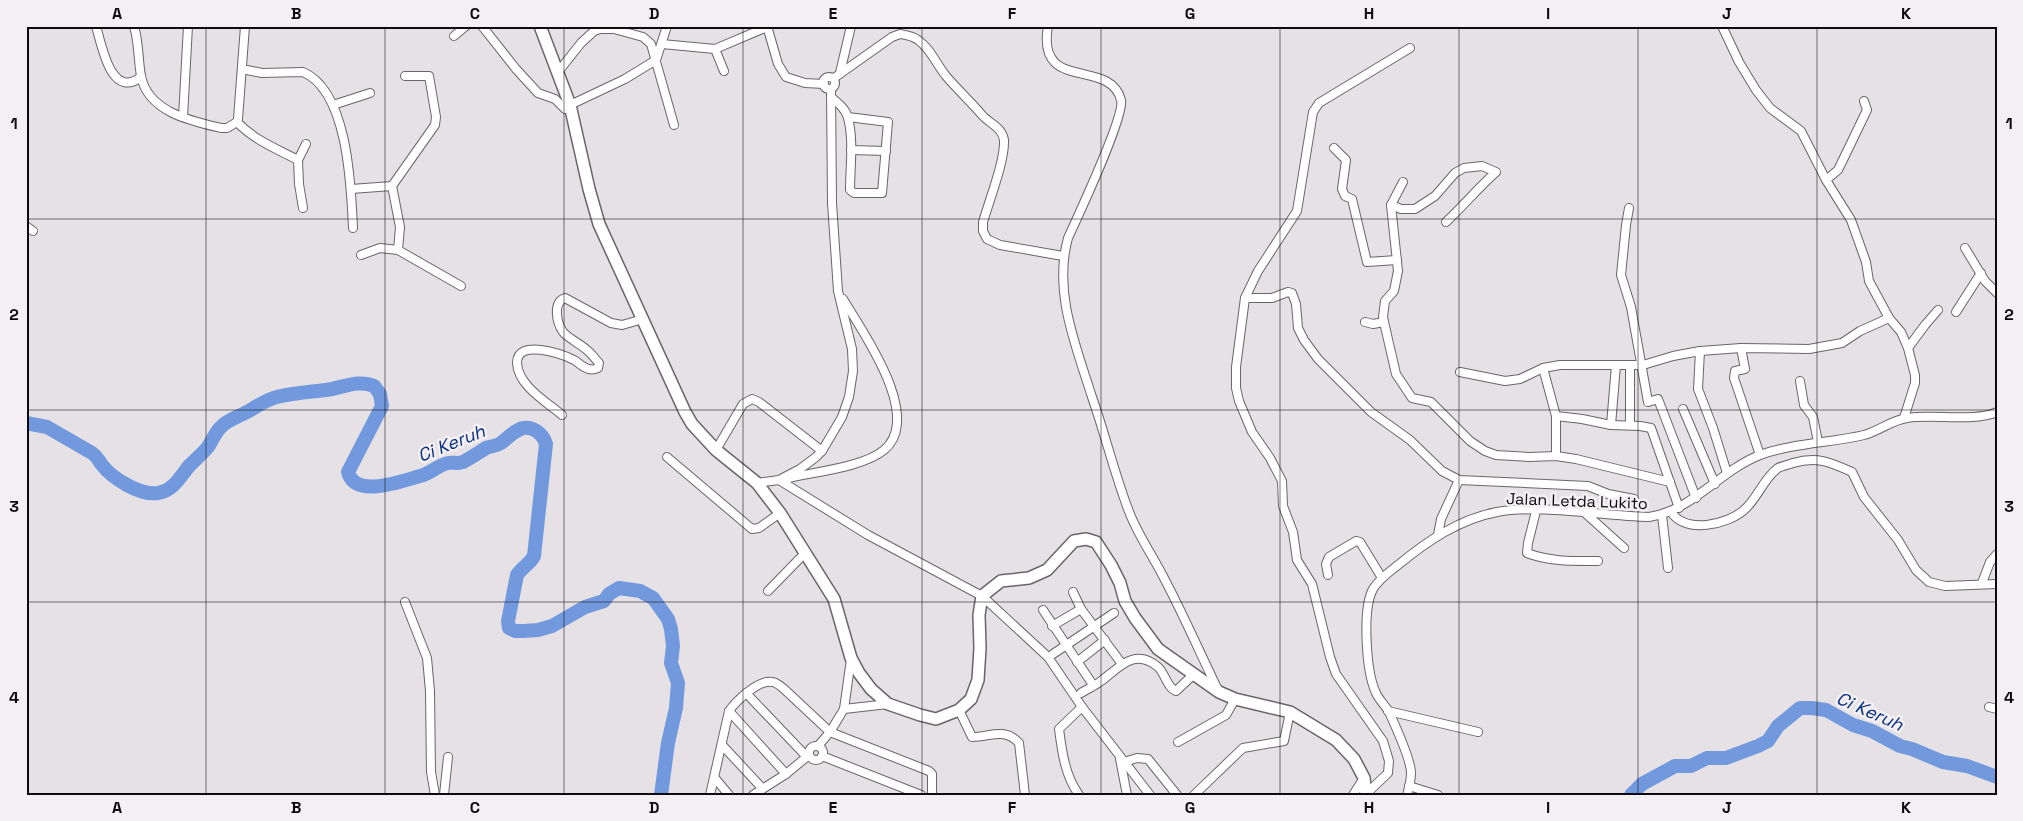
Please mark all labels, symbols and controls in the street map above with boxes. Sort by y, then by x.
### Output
text: A [112,3,122,24]
text: B [291,3,301,24]
text: C [470,3,480,24]
text: D [649,3,659,24]
text: E [829,3,838,24]
text: F [1008,3,1017,24]
text: G [1185,3,1195,24]
text: H [1364,3,1374,24]
text: I [1546,3,1550,24]
text: J [1722,3,1732,24]
text: K [1901,3,1911,24]
text: 1 [10,113,18,134]
text: 1 [2005,113,2013,134]
text: 2 [9,304,19,325]
text: 2 [2004,304,2014,325]
water label: Ci Keruh [414,419,489,467]
street label: Jalan Letda Lukito [1506,488,1648,514]
text: 3 [9,496,19,517]
text: 3 [2004,496,2014,517]
water label: Ci Keruh [1833,686,1908,736]
text: 4 [9,687,19,708]
text: 4 [2004,687,2014,708]
text: A [112,797,122,818]
text: B [291,797,301,818]
text: C [470,797,480,818]
text: D [649,797,659,818]
text: E [829,797,838,818]
text: F [1008,797,1017,818]
text: G [1185,797,1195,818]
text: H [1364,797,1374,818]
text: I [1546,797,1550,818]
text: J [1722,797,1732,818]
text: K [1901,797,1911,818]

